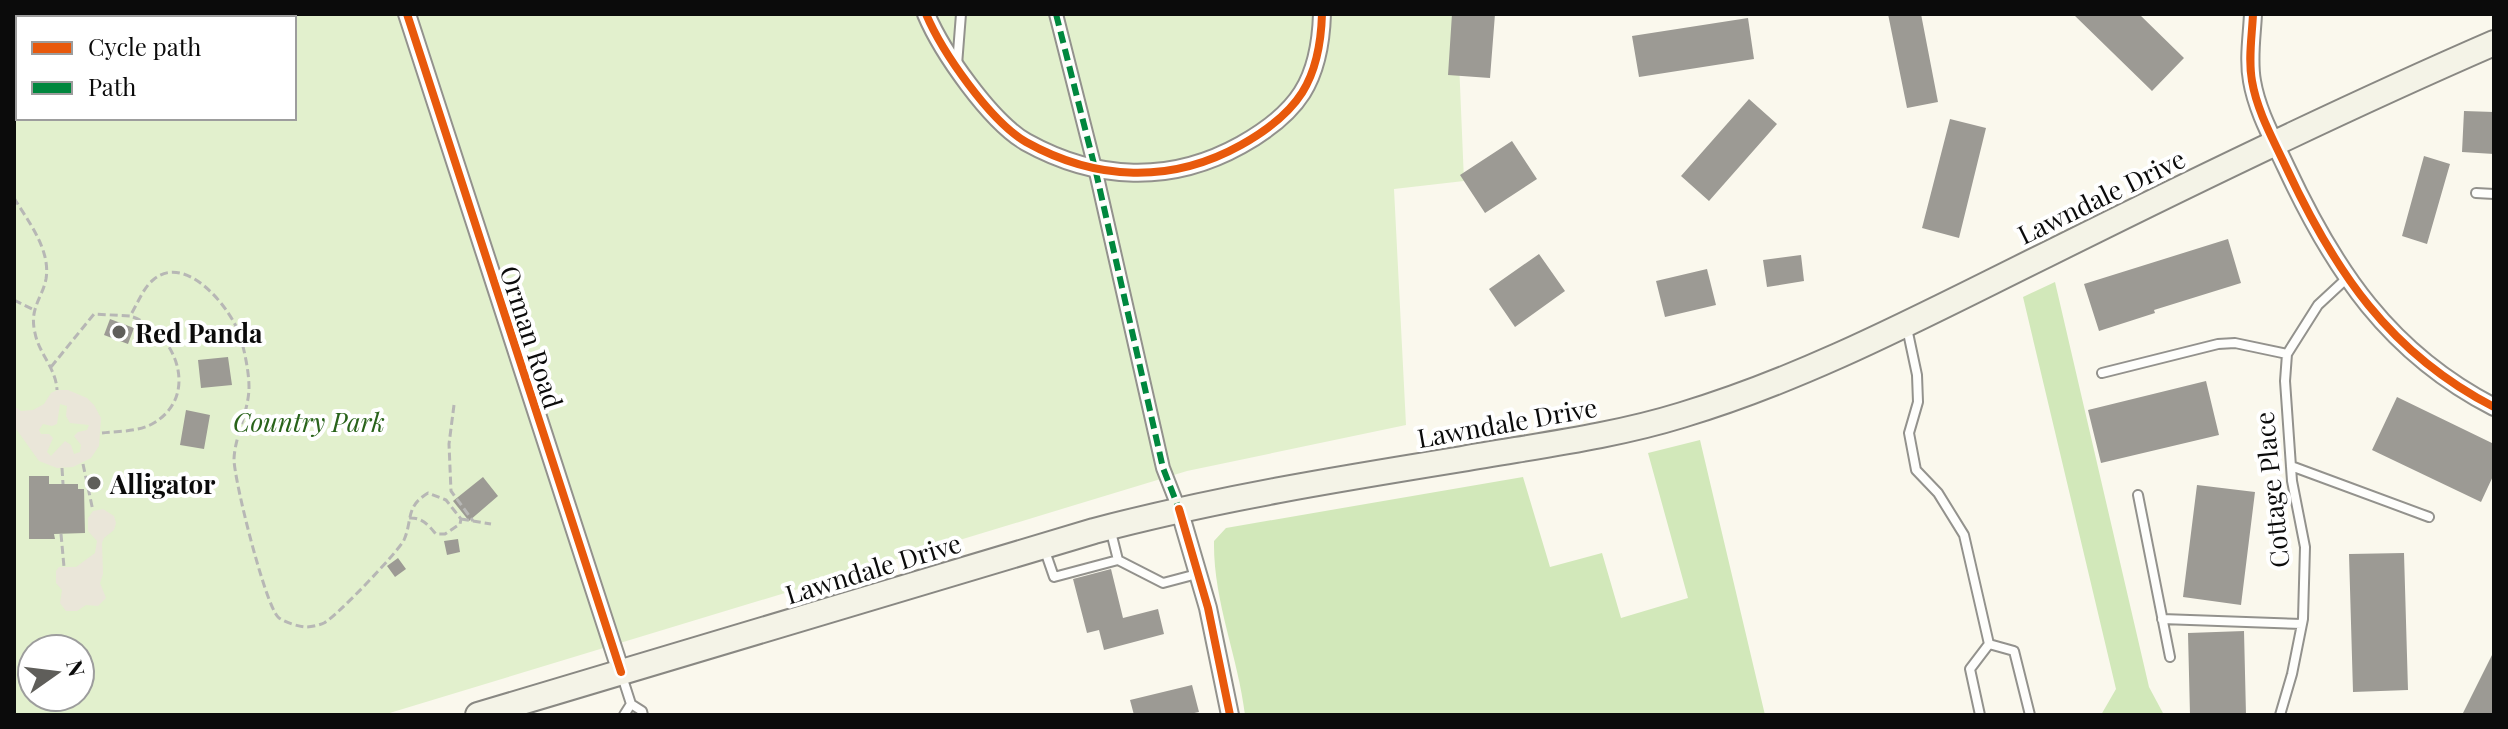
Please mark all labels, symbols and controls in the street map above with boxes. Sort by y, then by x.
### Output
legend [16,16,296,120]
text: Cycle path [88,30,201,62]
text: Path [88,70,136,102]
street label: Lawndale Drive [2011,140,2191,252]
street label: Orman Road [492,261,572,413]
place label: Red Panda [135,315,263,350]
marker: Red Panda [110,323,128,341]
street label: Lawndale Drive [1414,389,1600,455]
park label: Country Park [233,404,385,439]
street label: Cottage Place [2245,410,2297,570]
place label: Alligator [109,466,215,501]
marker: Alligator [85,474,103,492]
street label: Lawndale Drive [781,525,965,611]
north arrow [16,633,96,713]
text: N [60,657,93,679]

